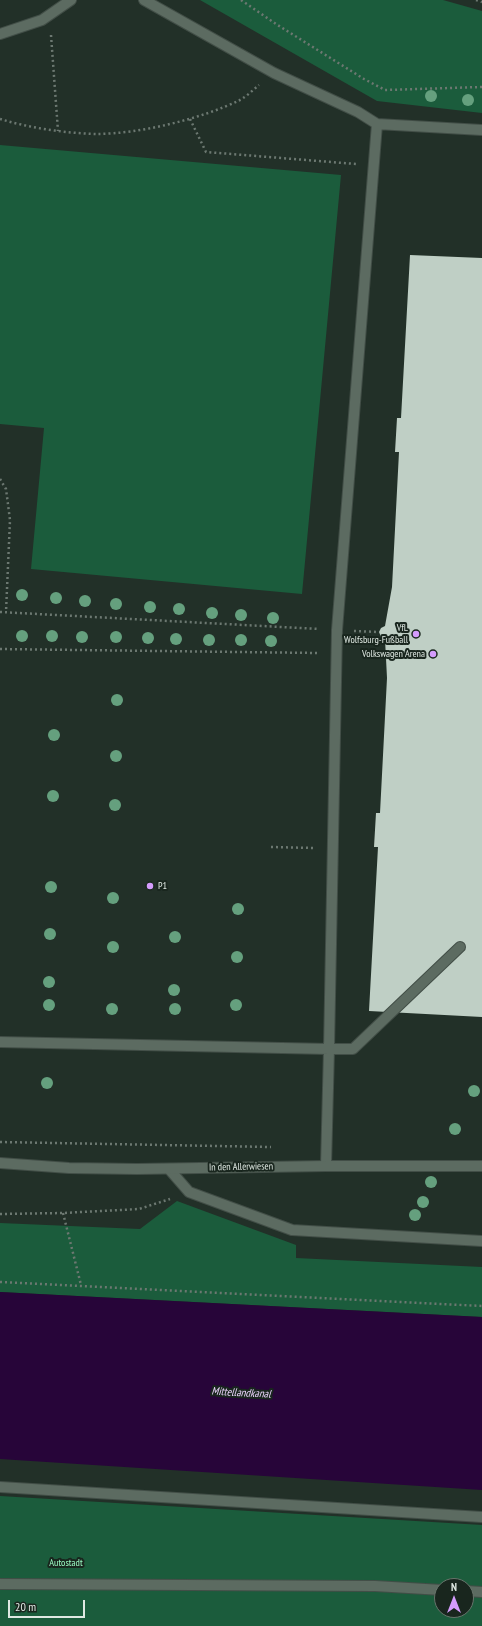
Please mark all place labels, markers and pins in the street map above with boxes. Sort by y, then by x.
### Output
place label: VfL Wolfsburg-Fußball [344,622,408,646]
marker: VfL Wolfsburg-Fußball [411,629,421,639]
place label: Volkswagen Arena [362,648,425,660]
marker: Volkswagen Arena [428,649,438,659]
place label: P1 [158,880,167,892]
marker: P1 [145,881,155,891]

